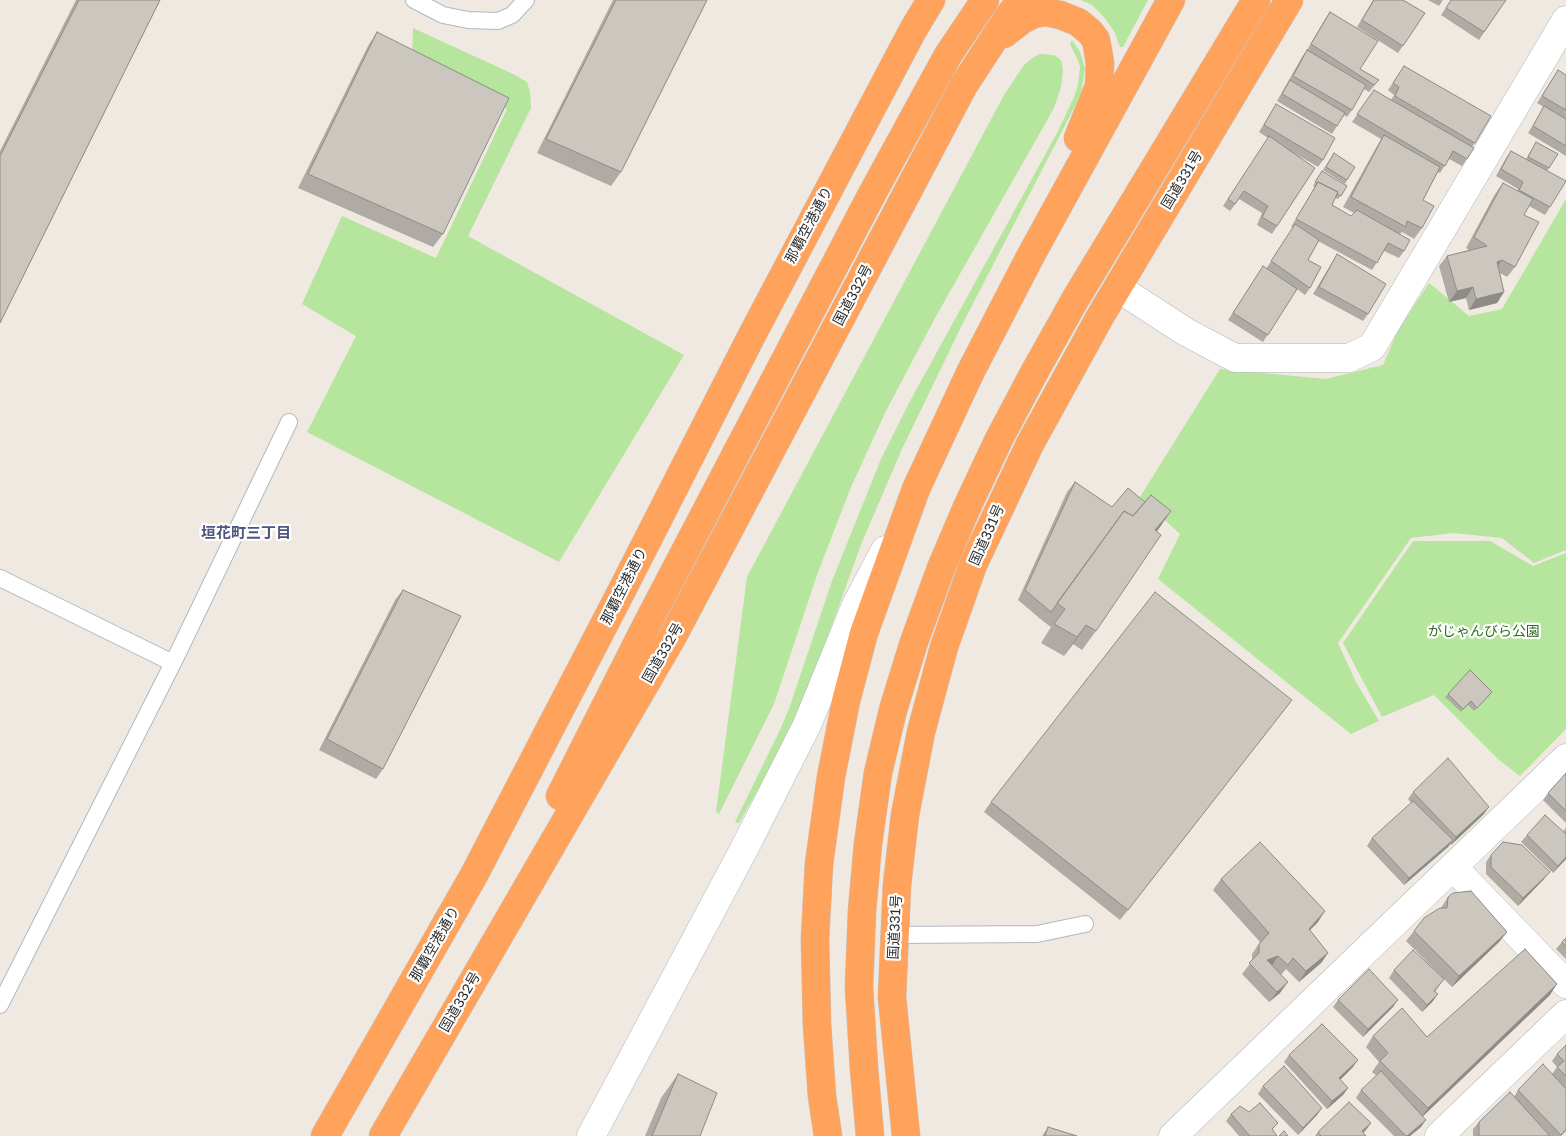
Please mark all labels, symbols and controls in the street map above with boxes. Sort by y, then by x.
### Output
street label: 国道331号 [1158,148,1206,212]
street label: 那覇空港通り [782,184,836,266]
street label: 国道332号 [830,262,876,328]
street label: 国道331号 [966,502,1008,568]
district label: 垣花町三丁目 [201,524,291,542]
street label: 那覇空港通り [597,545,651,627]
street label: 国道332号 [639,620,687,686]
park label: がじゃんびら公園 [1428,624,1540,640]
street label: 国道331号 [885,894,905,960]
street label: 那覇空港通り [407,903,463,985]
street label: 国道332号 [436,969,484,1035]

